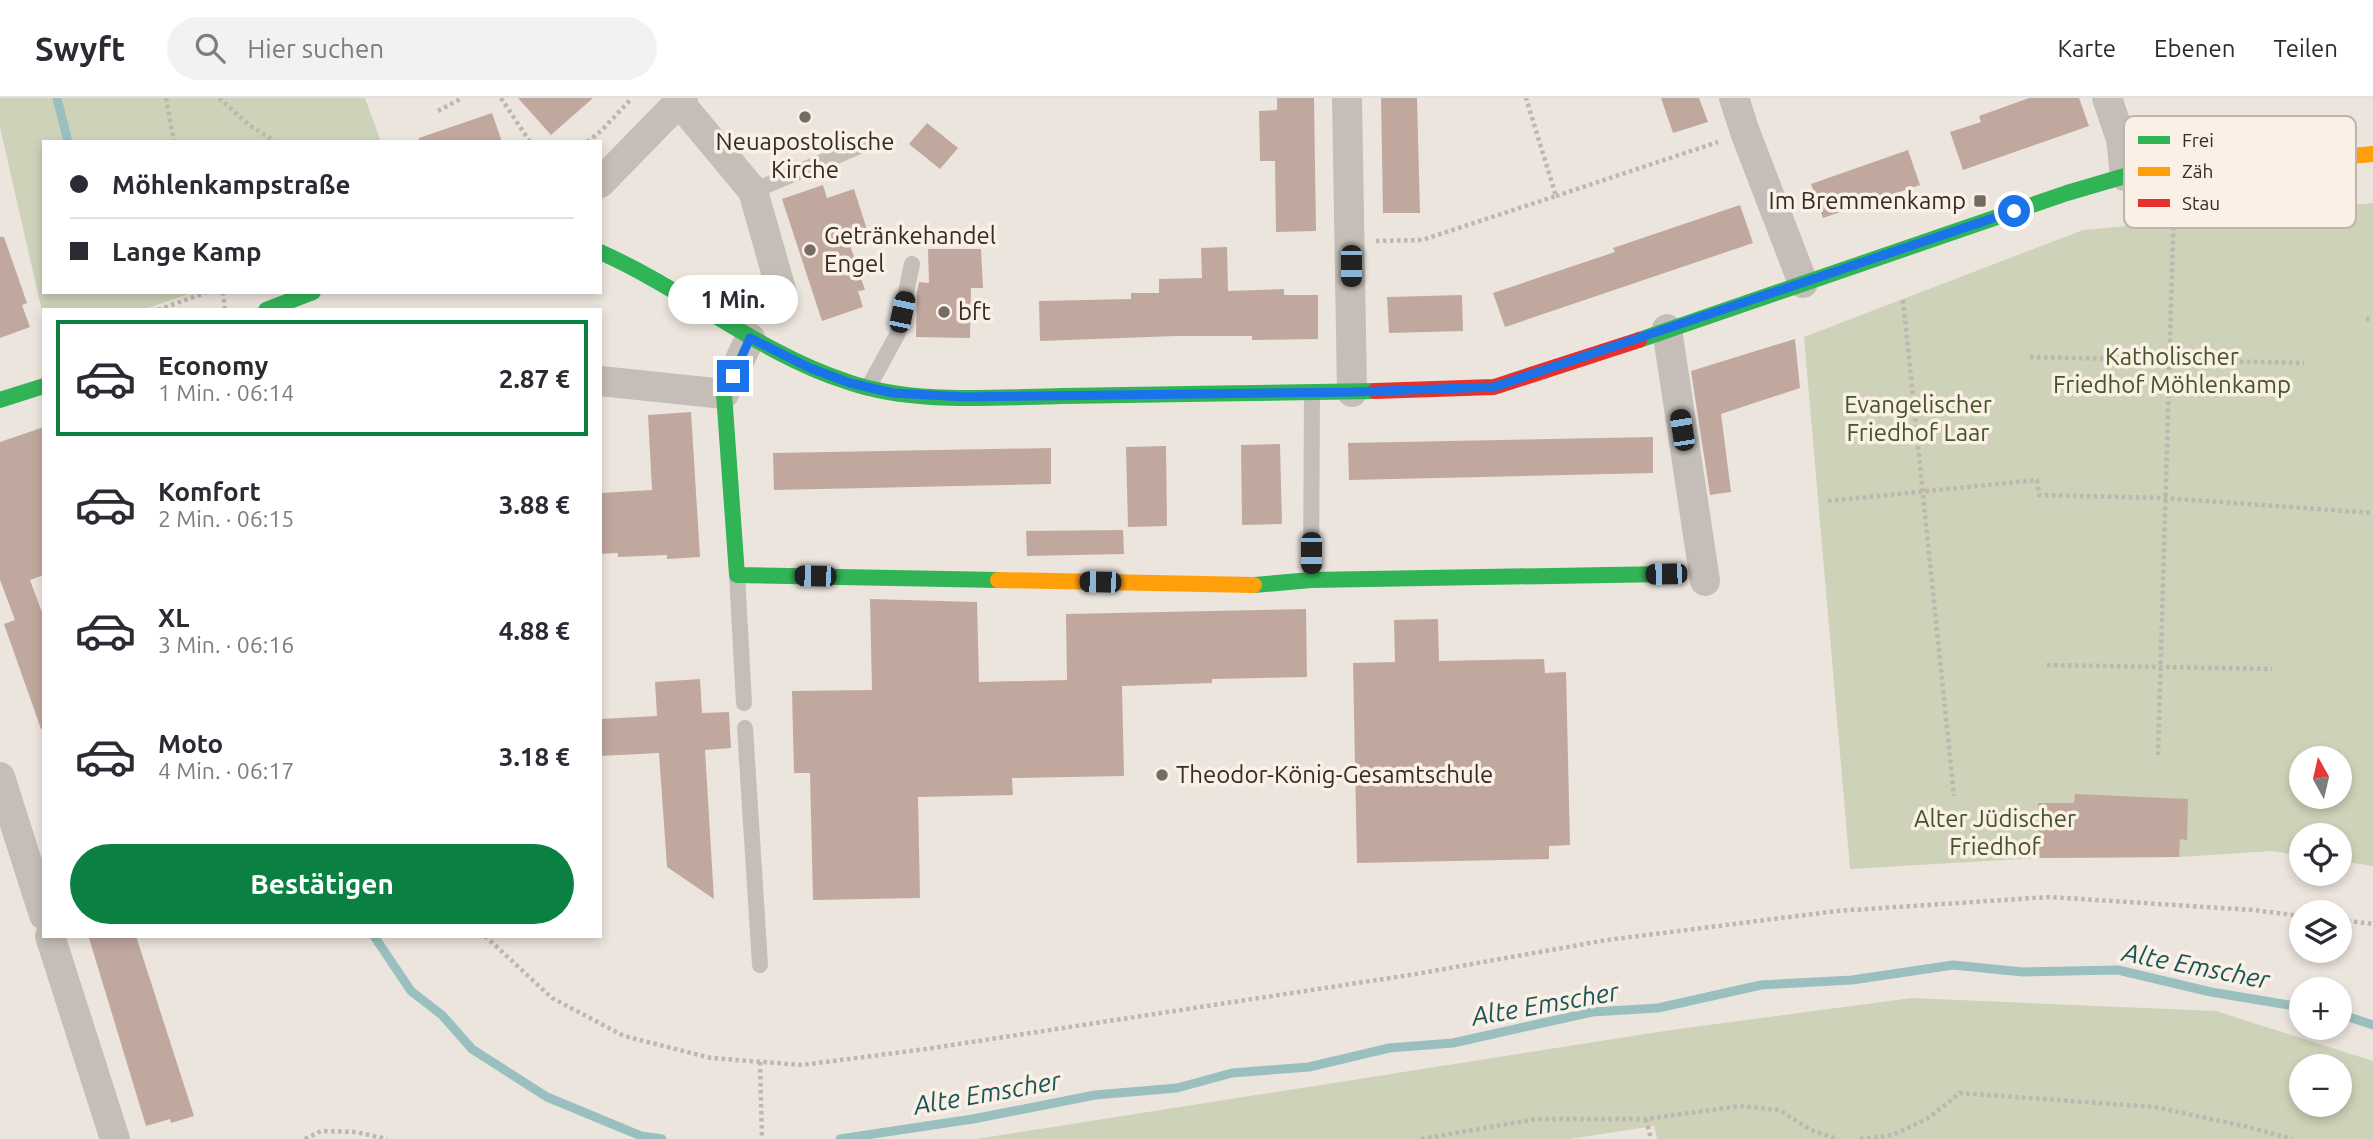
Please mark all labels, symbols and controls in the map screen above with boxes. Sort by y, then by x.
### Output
search box [167,17,657,80]
icon: search [191,29,229,67]
text: Swyft [35,30,125,67]
text: Hier suchen [247,34,384,63]
text: Karte [2057,35,2116,62]
text: Ebenen [2154,35,2235,62]
text: Teilen [2273,35,2338,62]
marker: Neuapostolische Kirche [797,109,813,125]
legend [2124,116,2356,228]
place label: Neuapostolische Kirche [716,128,895,183]
text: Frei [2182,129,2214,151]
text: Zäh [2182,160,2213,182]
text: Möhlenkampstraße [112,170,350,199]
place label: Im Bremmenkamp [1769,187,1966,214]
text: Stau [2182,192,2220,214]
marker: Im Bremmenkamp [1972,193,1988,209]
route start [1998,195,2030,227]
place label: Getränkehandel Engel [824,222,996,277]
text: Lange Kamp [112,237,262,266]
marker: Getränkehandel Engel [802,242,818,258]
car [1341,245,1362,287]
callout: 1 Min. [668,274,798,324]
text: 1 Min. [701,287,765,312]
car [888,289,917,335]
place label: bft [958,298,991,325]
marker: bft [936,304,952,320]
park label: Katholischer Friedhof Möhlenkamp [2053,343,2291,398]
icon: car [74,347,137,410]
text: Economy [158,351,268,380]
route end [717,360,749,392]
text: 2.87 € [499,364,570,393]
text: 1 Min. · 06:14 [158,380,294,405]
park label: Evangelischer Friedhof Laar [1844,391,1992,446]
car [1669,408,1696,452]
icon: car [74,473,137,536]
text: Komfort [158,477,261,506]
text: 3.88 € [499,490,570,519]
text: 2 Min. · 06:15 [158,506,294,531]
car [1301,532,1322,574]
car [1645,563,1688,585]
car [794,565,837,587]
car [1079,571,1122,593]
icon: car [74,599,137,662]
text: XL [158,603,189,632]
text: 4.88 € [499,616,570,645]
text: 3 Min. · 06:16 [158,632,294,657]
icon: car [74,725,137,788]
text: Moto [158,729,223,758]
text: 3.18 € [499,742,570,771]
north arrow [2289,746,2352,808]
map controls [2289,746,2352,1117]
text: 4 Min. · 06:17 [158,758,294,783]
place label: Theodor-König-Gesamtschule [1176,761,1493,788]
marker: Theodor-König-Gesamtschule [1154,767,1170,783]
park label: Alter Jüdischer Friedhof [1914,805,2076,860]
button: locate [2289,823,2352,886]
button: Bestätigen [70,844,574,924]
button: layers [2289,900,2352,963]
water label: Alte Emscher [2118,937,2273,994]
water label: Alte Emscher [1467,976,1622,1031]
button: + [2289,977,2352,1040]
button: − [2289,1054,2352,1117]
water label: Alte Emscher [909,1065,1064,1120]

